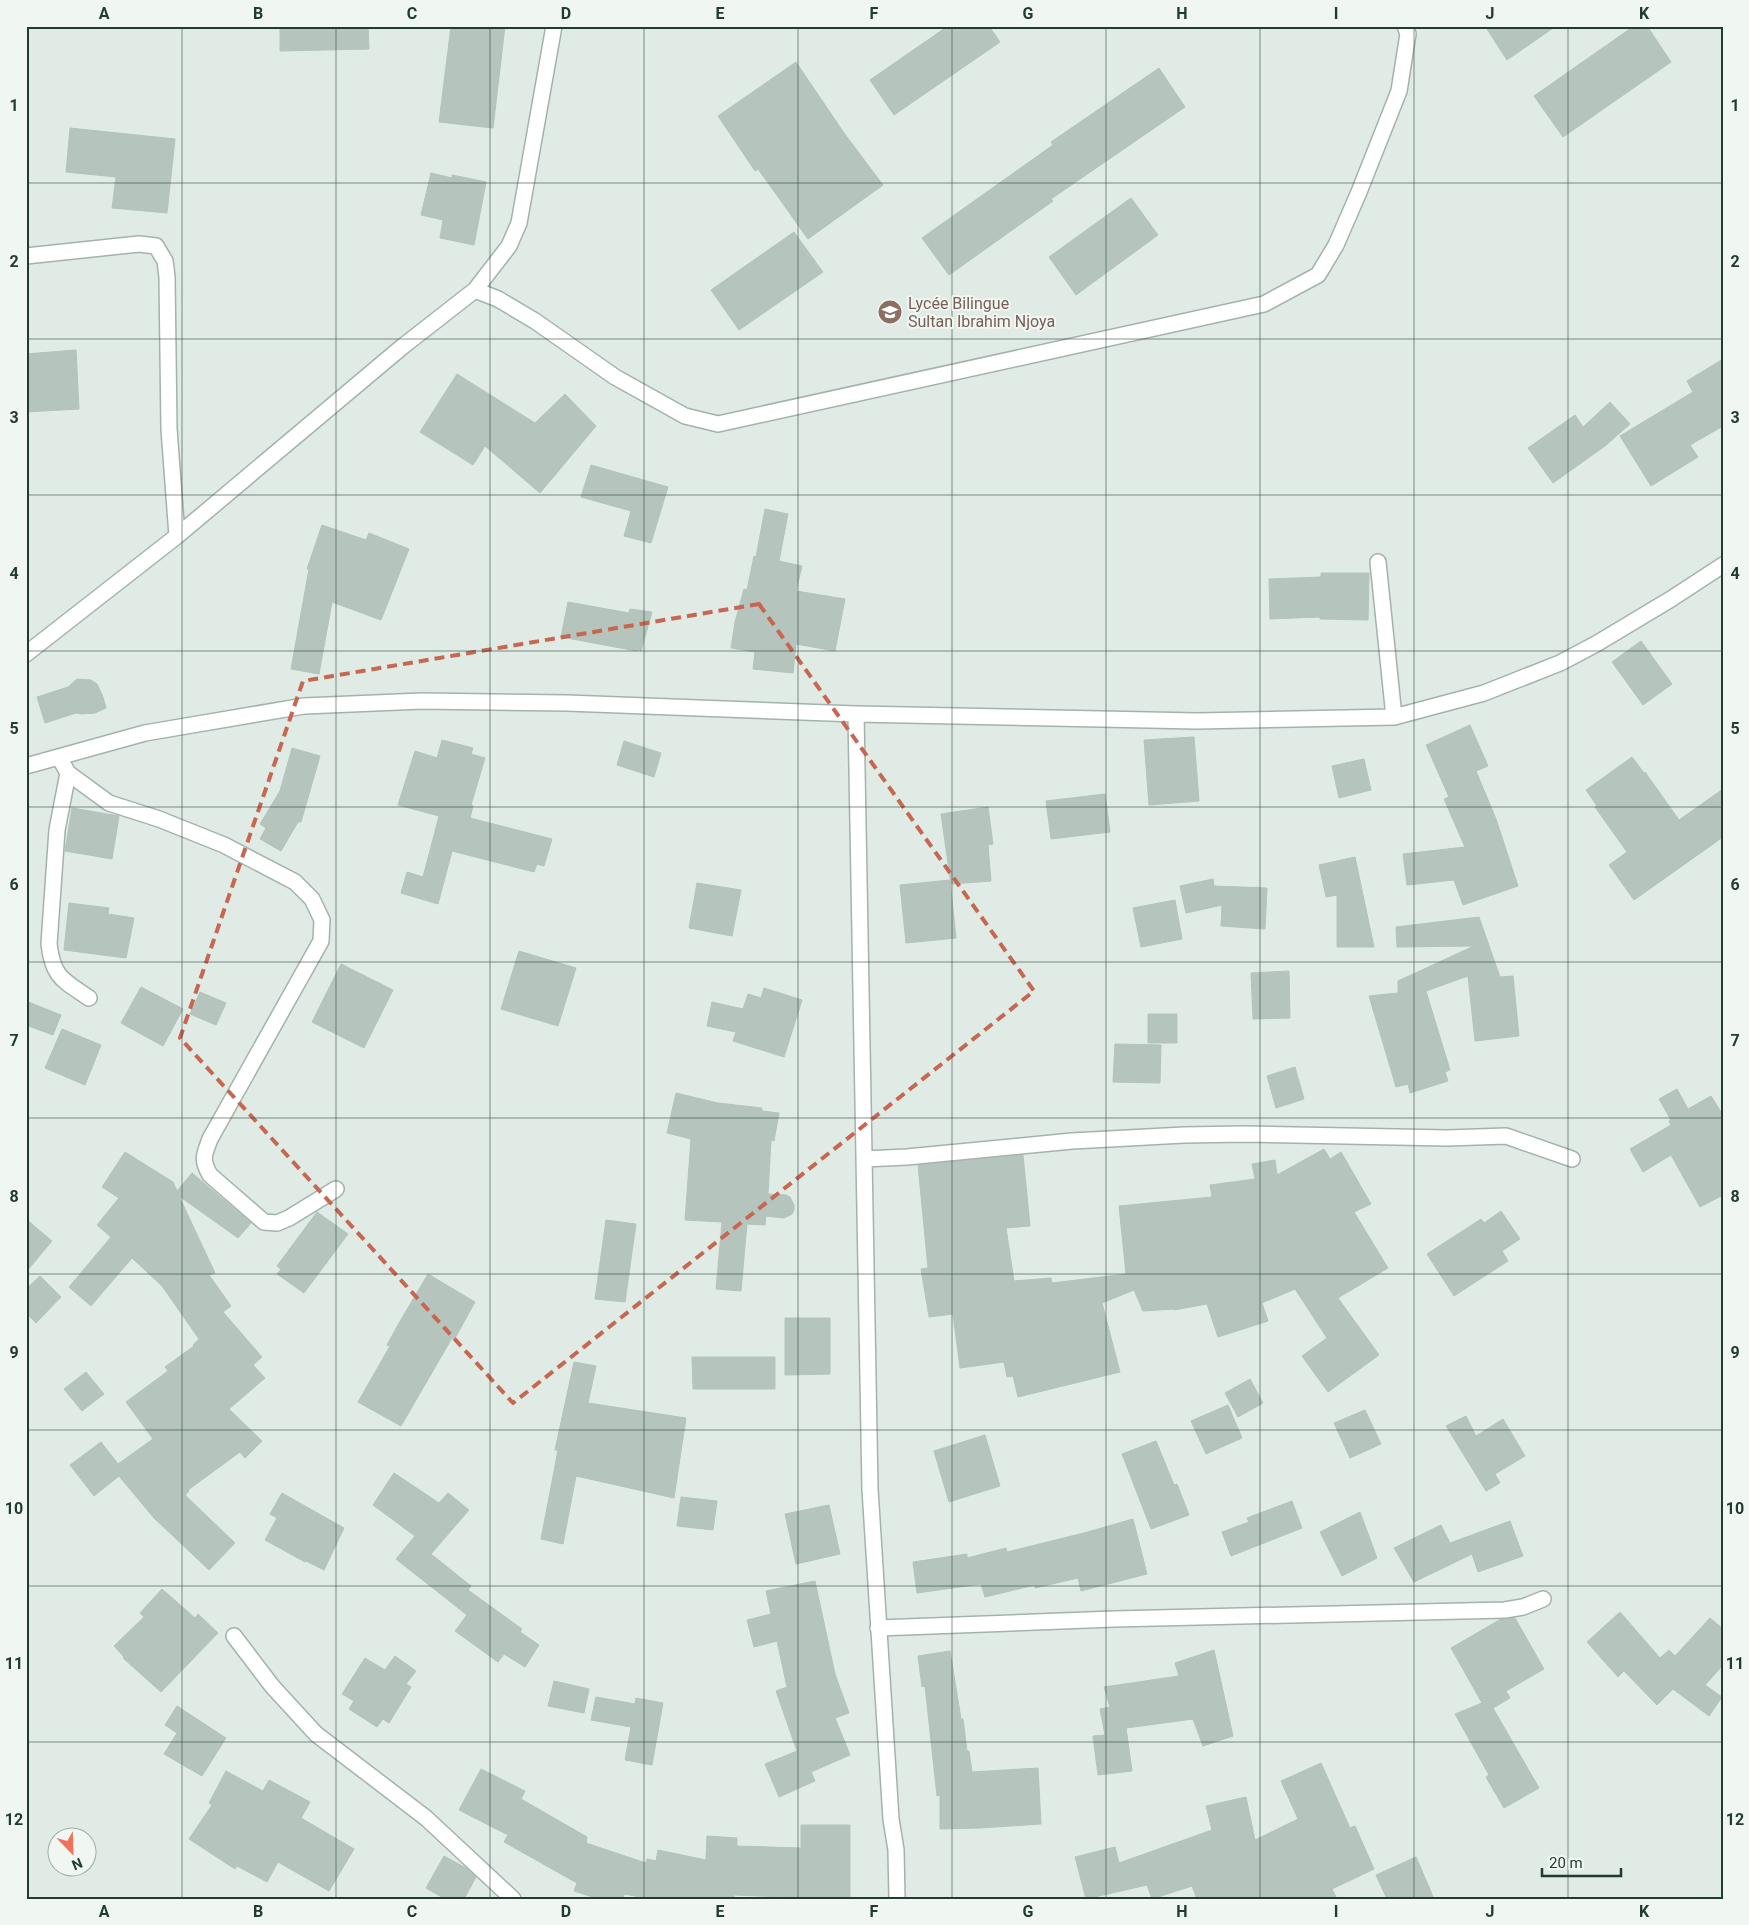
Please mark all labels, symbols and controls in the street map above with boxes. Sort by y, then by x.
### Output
text: A [99,4,110,23]
text: B [253,4,263,23]
text: C [407,4,417,23]
text: D [561,4,571,23]
text: E [716,4,725,23]
text: F [870,4,879,23]
text: G [1023,4,1034,23]
text: H [1176,4,1188,23]
text: I [1334,4,1338,23]
text: J [1486,4,1494,23]
text: K [1639,4,1650,23]
text: 1 [9,96,19,115]
text: 1 [1730,96,1740,115]
text: 2 [9,252,19,271]
text: 2 [1730,252,1740,271]
place label: Lycée Bilingue Sultan Ibrahim Njoya [908,294,1055,331]
school or university icon: Lycée Bilingue Sultan Ibrahim Njoya [877,299,903,325]
text: 3 [9,408,19,427]
text: 3 [1730,408,1740,427]
text: 4 [9,564,19,583]
text: 4 [1730,564,1740,583]
text: 5 [9,719,19,738]
text: 5 [1730,719,1740,738]
text: 6 [9,875,19,894]
text: 6 [1730,875,1740,894]
text: 7 [9,1031,19,1050]
text: 7 [1730,1031,1740,1050]
text: 8 [9,1187,19,1206]
text: 8 [1730,1187,1740,1206]
text: 9 [9,1343,19,1362]
text: 9 [1730,1343,1740,1362]
text: 10 [5,1499,23,1518]
text: 10 [1726,1499,1744,1518]
text: 11 [5,1654,23,1673]
text: 11 [1726,1654,1744,1673]
text: 12 [5,1810,23,1829]
text: 12 [1726,1810,1744,1829]
north arrow [48,1828,98,1878]
scale bar [1542,1845,1620,1877]
text: 20 m [1549,1854,1583,1872]
text: N [69,1855,85,1873]
text: A [99,1902,110,1921]
text: B [253,1902,263,1921]
text: C [407,1902,417,1921]
text: D [561,1902,571,1921]
text: E [716,1902,725,1921]
text: F [870,1902,879,1921]
text: G [1023,1902,1034,1921]
text: H [1176,1902,1188,1921]
text: I [1334,1902,1338,1921]
text: J [1486,1902,1494,1921]
text: K [1639,1902,1650,1921]

